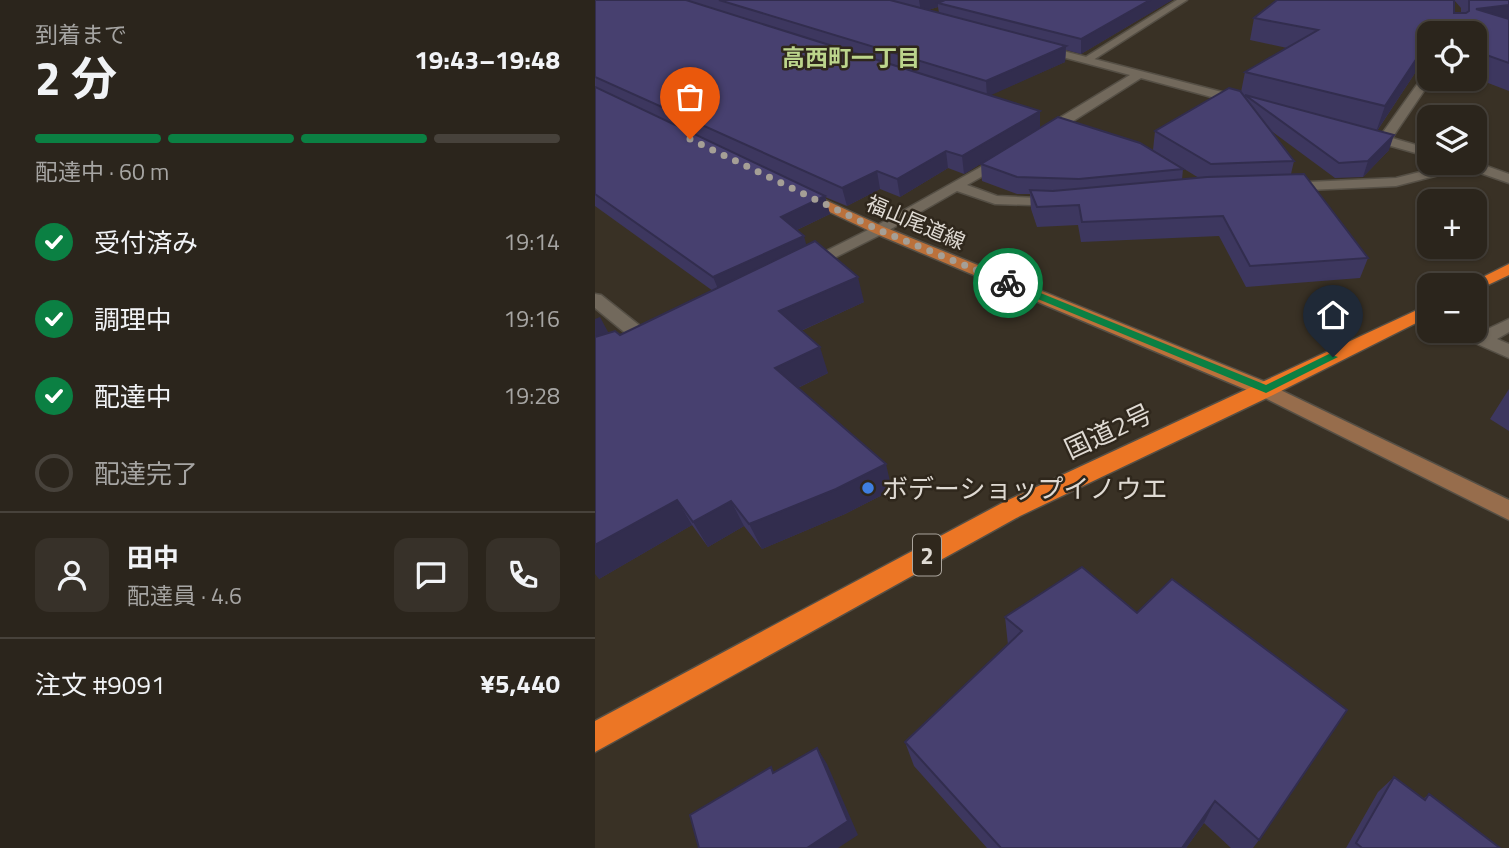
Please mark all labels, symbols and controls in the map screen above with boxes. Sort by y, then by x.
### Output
text: 到着まで [35,17,127,52]
map controls [1417,21,1487,343]
button: locate [1417,21,1487,91]
text: 19:43–19:48 [414,40,560,79]
district label: 高西町一丁目 [782,40,920,75]
text: 2 分 [35,43,117,113]
pin [660,67,720,139]
icon: bag [671,78,709,116]
button: layers [1417,105,1487,175]
text: 配達中 · 60 m [35,154,169,189]
street label: 福山尾道線 [861,187,971,257]
button: + [1417,189,1487,259]
icon: check [35,223,73,261]
text: 受付済み [94,223,198,262]
text: 19:14 [503,224,560,259]
courier [973,248,1043,318]
icon: bike [989,264,1027,302]
button: − [1417,273,1487,343]
pin [1303,285,1363,357]
icon: home [1314,296,1352,334]
icon: check [35,300,73,338]
text: 調理中 [94,300,172,339]
text: 19:16 [503,301,560,336]
icon: check [35,377,73,415]
text: 配達中 [94,377,172,416]
text: 19:28 [503,378,560,413]
street label: 国道2号 [1058,394,1158,468]
text: 配達完了 [94,454,198,493]
place label: ボデーショップイノウエ [882,469,1167,508]
marker: ボデーショップイノウエ [860,480,876,496]
road number: 2 [913,534,941,576]
button: person [35,538,109,612]
text: 田中 [127,538,179,577]
button: chat [394,538,468,612]
button: phone [486,538,560,612]
text: 配達員 · 4.6 [127,578,242,613]
text: ¥5,440 [480,664,560,703]
text: 注文 #9091 [35,665,166,704]

